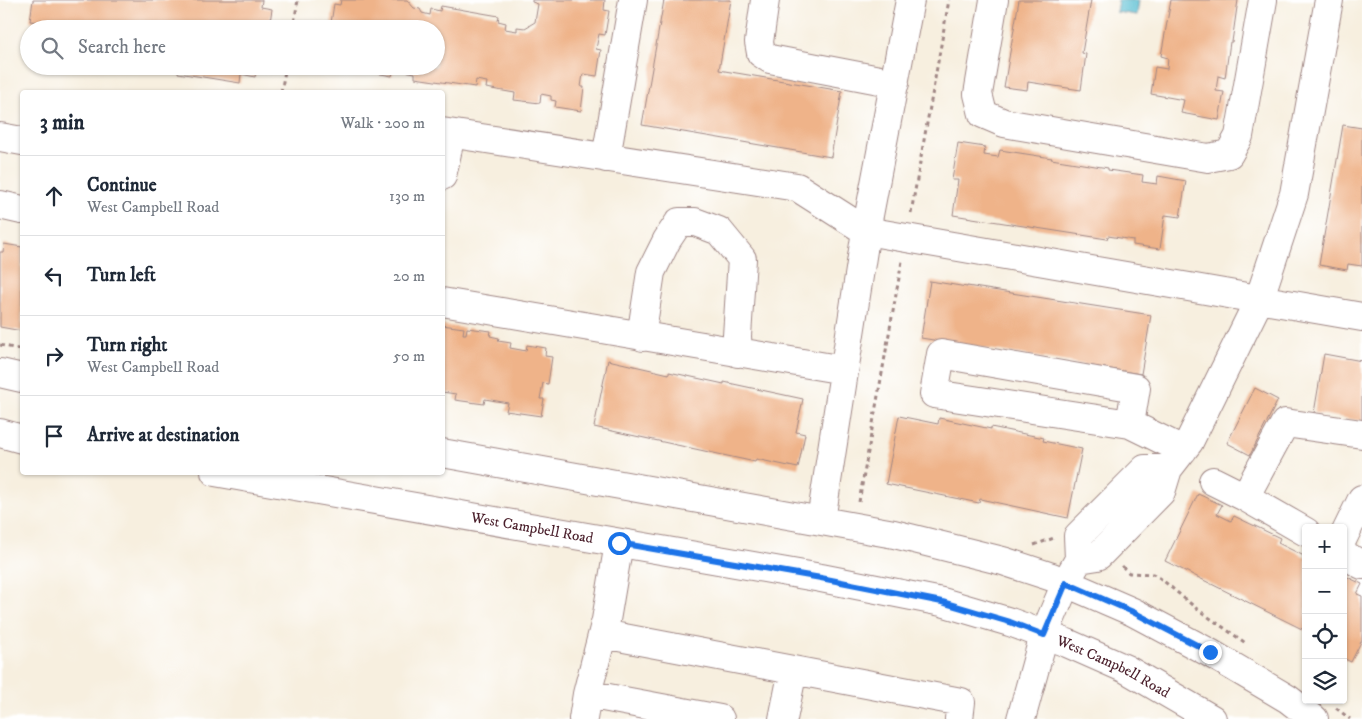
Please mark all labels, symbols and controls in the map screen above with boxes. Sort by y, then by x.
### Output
search box [20,20,445,75]
icon: search [38,34,66,62]
text: Search here [78,36,166,59]
text: 3 min [40,110,85,136]
text: Walk · 200 m [341,113,425,133]
text: Continue [87,174,157,197]
icon: ahead [40,182,68,210]
text: 130 m [389,186,425,206]
text: West Campbell Road [87,197,219,217]
icon: left [40,262,68,290]
text: Turn left [87,264,156,287]
text: 20 m [393,266,425,286]
text: Turn right [87,334,167,357]
icon: right [40,342,68,370]
text: 50 m [393,346,425,366]
text: West Campbell Road [87,357,219,377]
icon: arrive [40,422,68,450]
text: Arrive at destination [87,424,239,447]
street label: West Campbell Road [468,508,595,548]
map controls [1302,524,1347,704]
button: + [1302,524,1347,569]
route start [608,532,631,555]
button: − [1302,569,1347,614]
button: locate [1302,614,1347,659]
street label: West Campbell Road [1053,631,1174,703]
route end [1199,641,1222,664]
button: layers [1302,659,1347,704]

